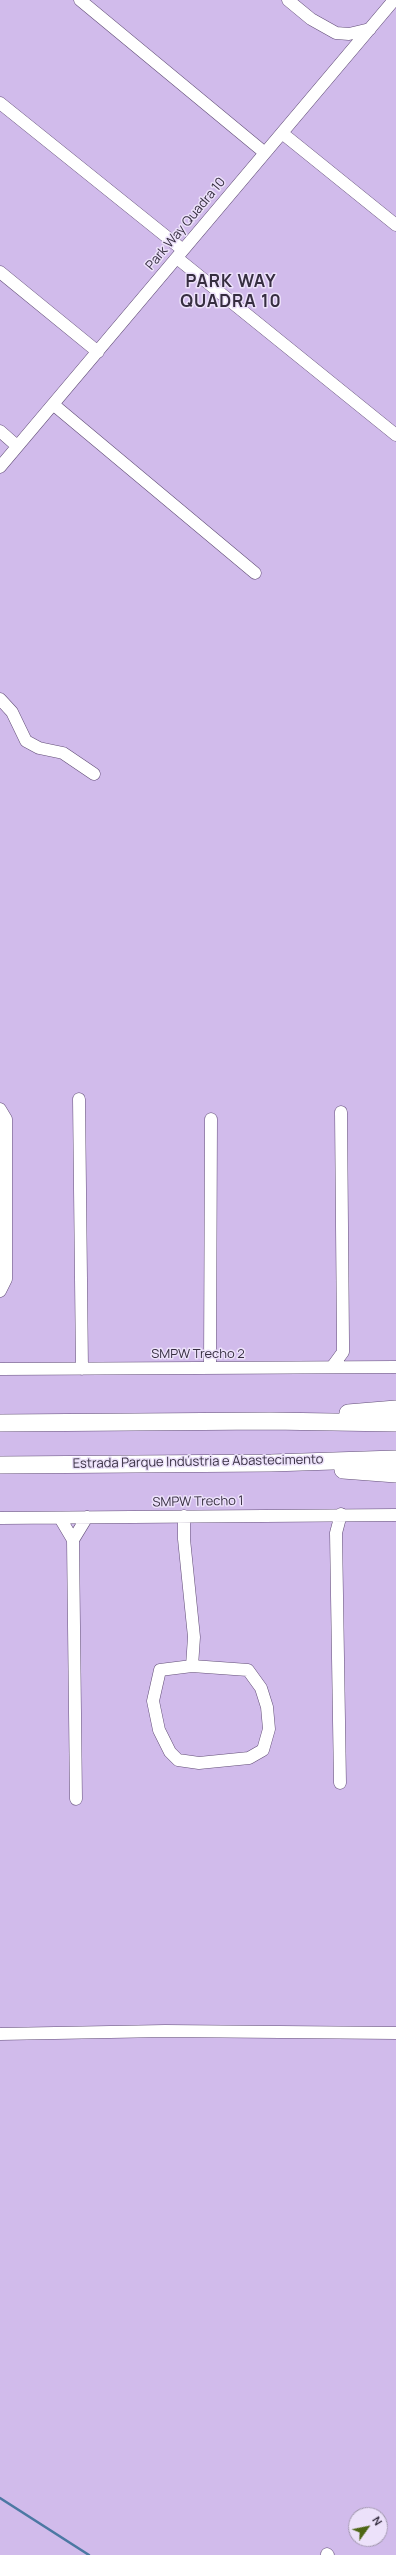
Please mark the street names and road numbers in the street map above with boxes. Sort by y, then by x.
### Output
street label: Park Way Quadra 10 [143,175,229,273]
street label: SMPW Trecho 2 [151,1346,245,1362]
street label: Estrada Parque Indústria e Abastecimento [72,1452,324,1472]
street label: SMPW Trecho 1 [152,1493,244,1511]

